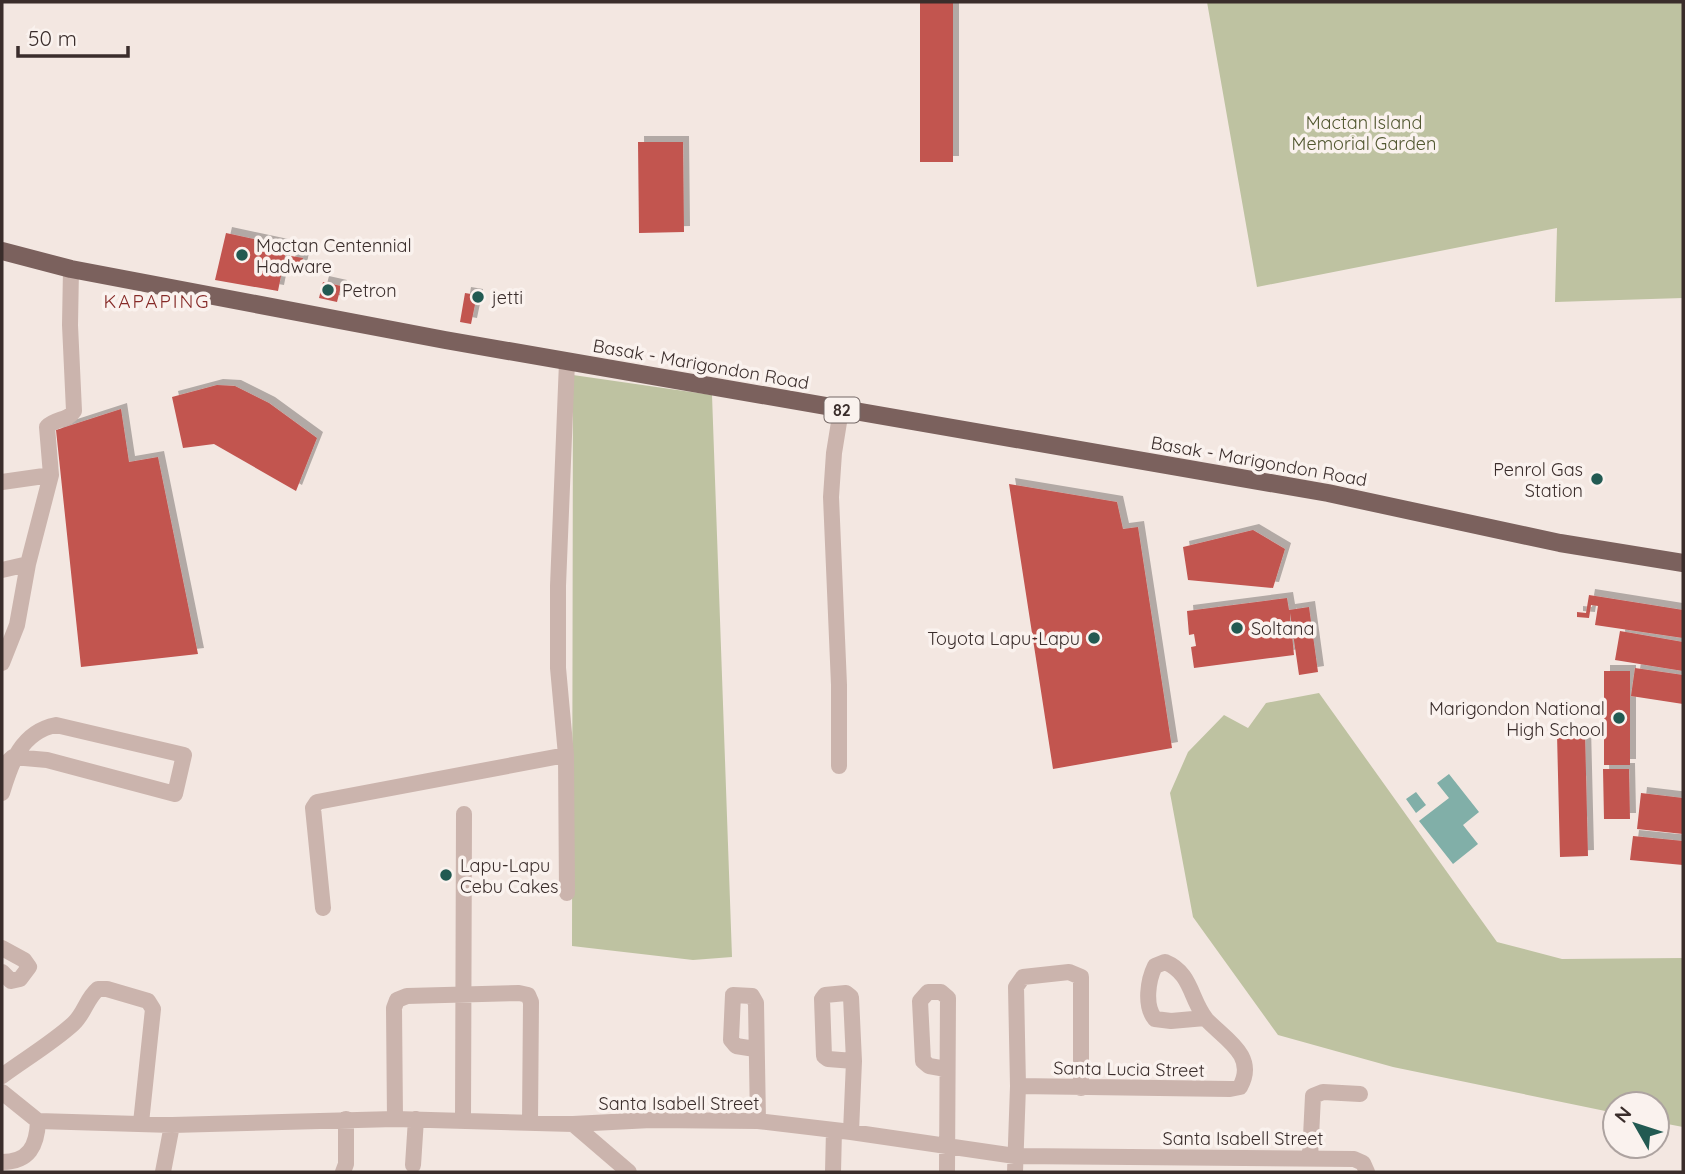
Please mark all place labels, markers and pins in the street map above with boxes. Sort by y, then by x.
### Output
place label: Mactan Centennial Hadware [256,234,412,278]
marker: Mactan Centennial Hadware [234,247,250,263]
place label: Petron [342,279,397,302]
marker: Petron [320,282,336,298]
place label: jetti [491,286,523,309]
marker: jetti [470,289,486,305]
place label: Penrol Gas Station [1493,458,1583,502]
marker: Penrol Gas Station [1589,471,1605,487]
place label: Soltana [1251,617,1314,640]
marker: Soltana [1229,620,1245,636]
place label: Toyota Lapu-Lapu [927,627,1080,650]
marker: Toyota Lapu-Lapu [1086,630,1102,646]
place label: Marigondon National High School [1429,697,1605,741]
marker: Marigondon National High School [1611,710,1627,726]
place label: Lapu-Lapu Cebu Cakes [460,854,559,898]
marker: Lapu-Lapu Cebu Cakes [438,867,454,883]

